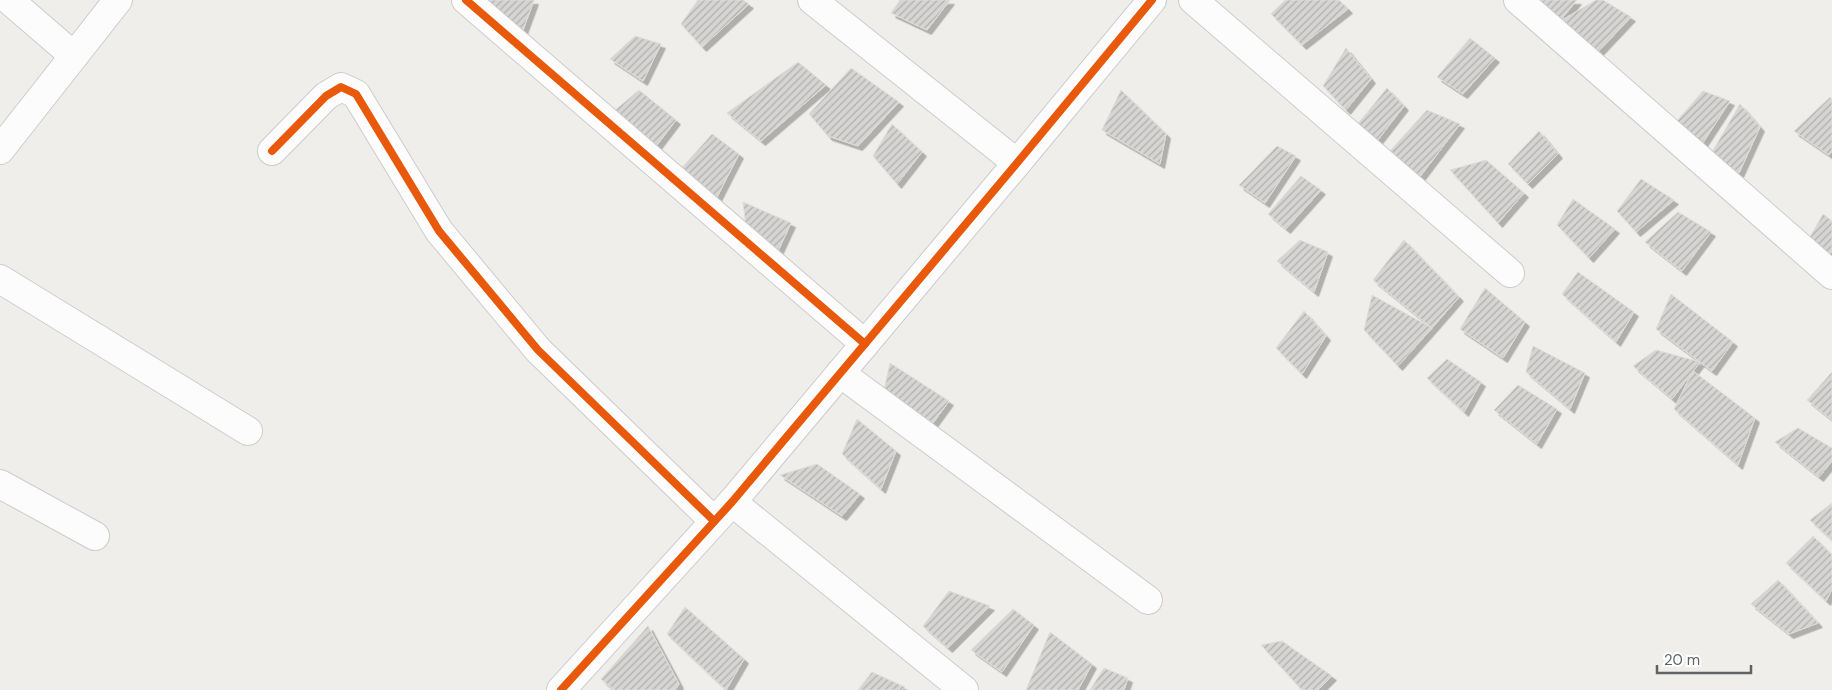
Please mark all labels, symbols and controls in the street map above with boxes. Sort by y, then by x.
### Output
scale bar [1657,642,1751,674]
text: 20 m [1664,650,1700,670]

